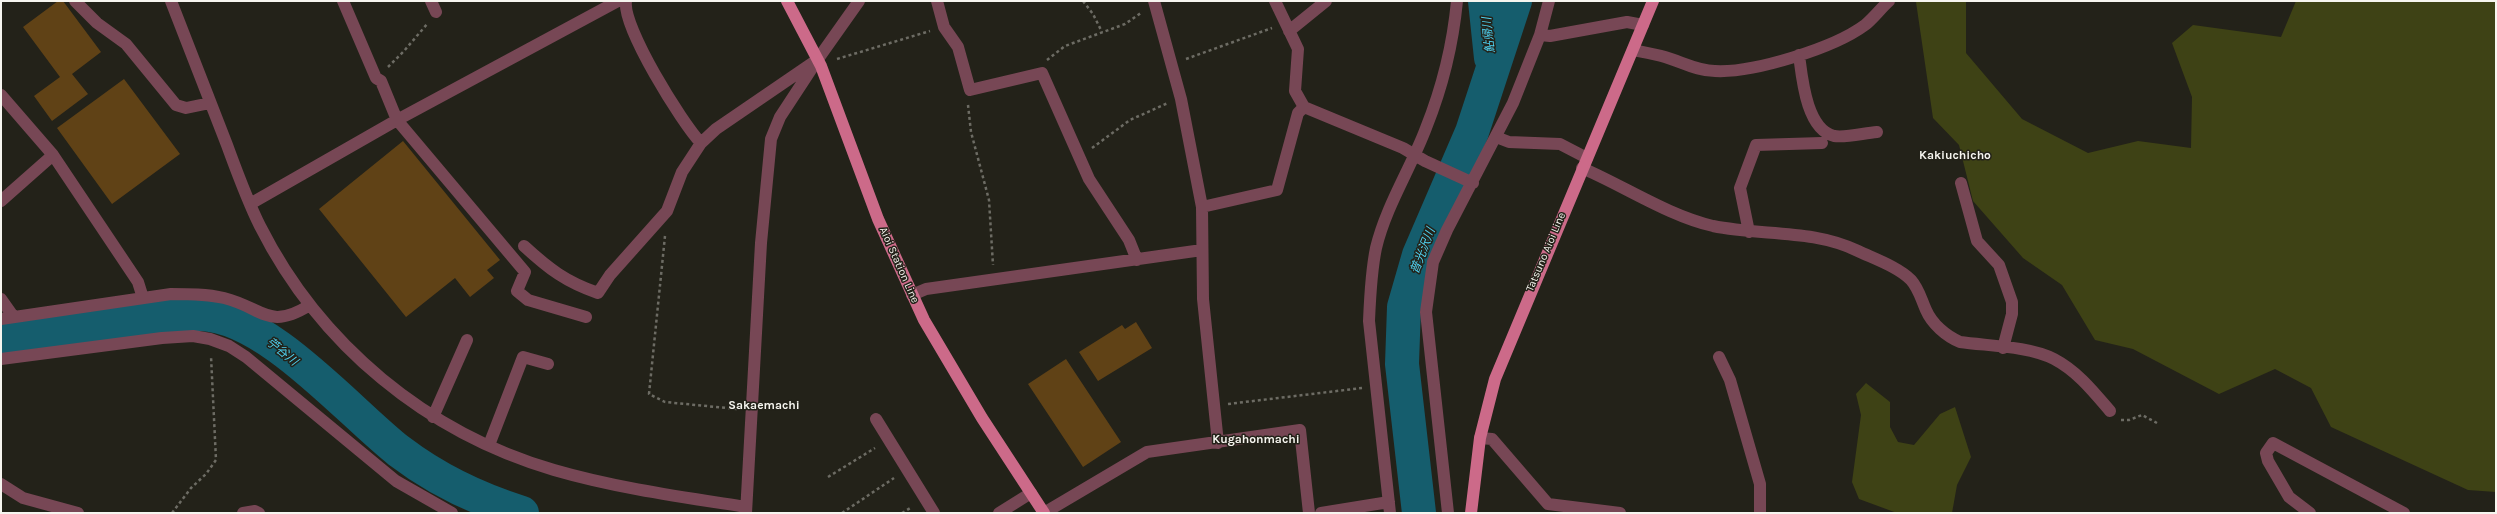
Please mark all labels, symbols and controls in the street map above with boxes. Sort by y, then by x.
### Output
water label: 鮎帰川 [1480,16,1498,54]
district label: Kakiuchicho [1919,149,1991,163]
street label: Tatsuno Aioi Line [1523,210,1569,294]
street label: Aioi Station Line [876,225,922,305]
water label: 普光沢川 [1408,226,1438,276]
water label: 苧谷川 [263,335,301,369]
district label: Sakaemachi [728,399,800,413]
district label: Kugahonmachi [1212,433,1300,447]

